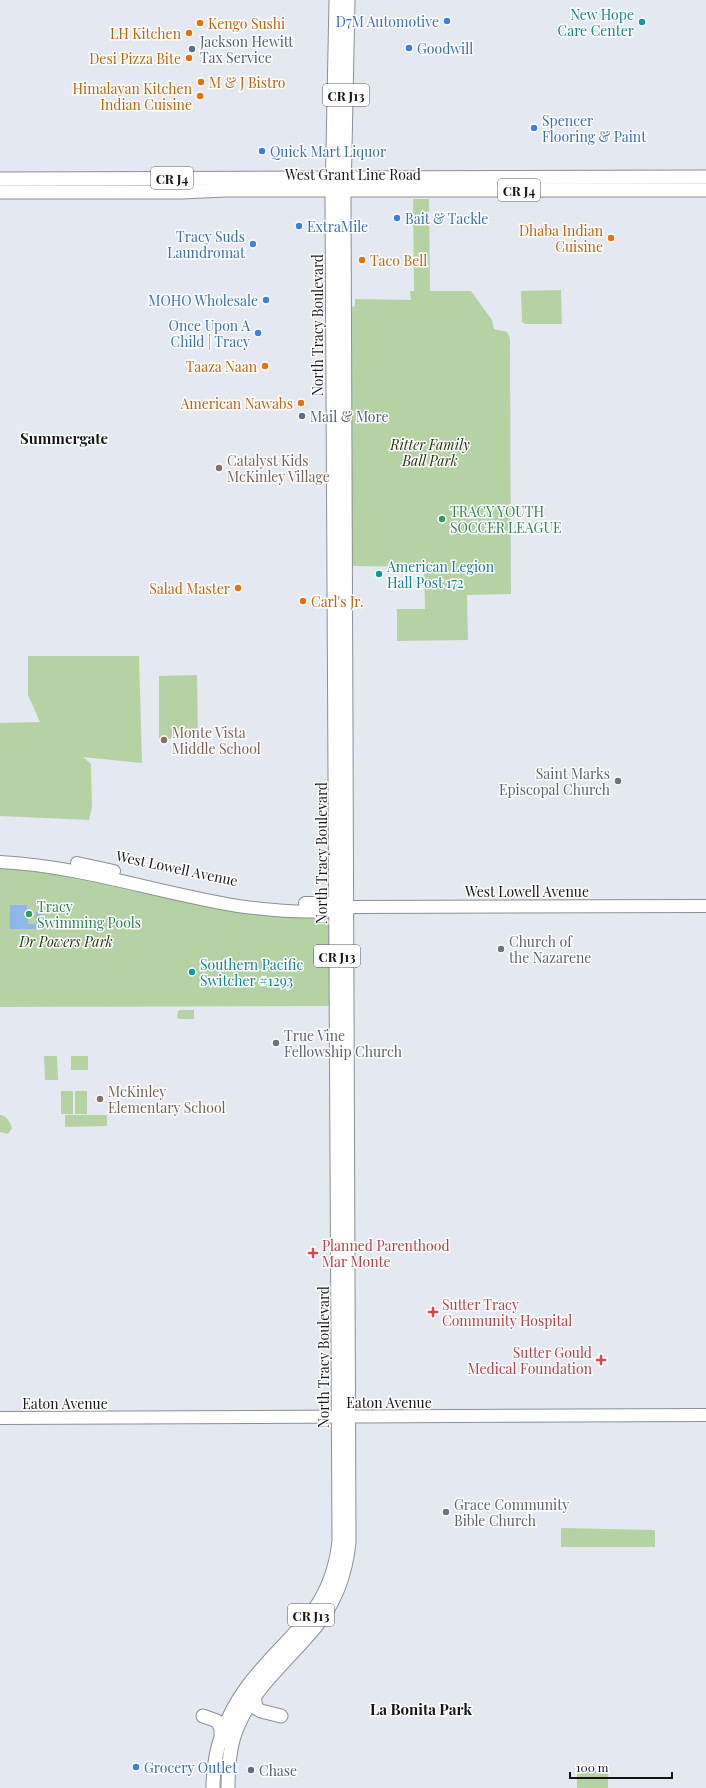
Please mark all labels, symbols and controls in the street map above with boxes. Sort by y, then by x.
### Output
place label: New Hope Care Center [558,5,635,40]
place label: D7M Automotive [336,12,439,31]
place label: Kengo Sushi [208,14,285,33]
marker: D7M Automotive [442,16,452,26]
marker: New Hope Care Center [637,17,647,27]
marker: Kengo Sushi [195,18,205,28]
place label: LH Kitchen [110,24,182,43]
marker: LH Kitchen [184,28,194,38]
place label: Jackson Hewitt Tax Service [199,32,294,67]
place label: Goodwill [417,39,473,58]
marker: Goodwill [404,43,414,53]
marker: Jackson Hewitt Tax Service [187,44,197,54]
place label: Desi Pizza Bite [89,49,181,68]
marker: Desi Pizza Bite [184,53,194,63]
place label: M & J Bistro [209,73,286,92]
marker: M & J Bistro [196,77,206,87]
place label: Himalayan Kitchen Indian Cuisine [73,79,193,114]
road number: CR J13 [323,84,369,106]
marker: Himalayan Kitchen Indian Cuisine [195,91,205,101]
place label: Spencer Flooring & Paint [542,111,647,146]
marker: Spencer Flooring & Paint [529,123,539,133]
place label: Quick Mart Liquor [270,142,387,161]
marker: Quick Mart Liquor [257,146,267,156]
street label: West Grant Line Road [284,165,421,184]
road number: CR J4 [151,167,193,189]
road number: CR J4 [498,179,540,201]
place label: Bait & Tackle [405,209,488,228]
marker: Bait & Tackle [392,213,402,223]
place label: ExtraMile [307,217,368,236]
marker: ExtraMile [294,221,304,231]
place label: Dhaba Indian Cuisine [519,221,604,256]
place label: Tracy Suds Laundromat [167,227,246,262]
marker: Dhaba Indian Cuisine [606,233,616,243]
marker: Tracy Suds Laundromat [248,239,258,249]
place label: Taco Bell [370,251,427,270]
street label: North Tracy Boulevard [308,254,327,396]
marker: Taco Bell [357,255,367,265]
place label: MOHO Wholesale [148,291,258,310]
marker: MOHO Wholesale [261,295,271,305]
place label: Once Upon A Child | Tracy [169,316,250,351]
marker: Once Upon A Child | Tracy [253,328,263,338]
place label: Taaza Naan [186,357,258,376]
marker: Taaza Naan [260,361,270,371]
place label: American Nawabs [179,394,293,413]
marker: American Nawabs [296,398,306,408]
place label: Mail & More [310,407,389,426]
marker: Mail & More [297,411,307,421]
district label: Summergate [20,428,109,448]
park label: Ritter Family Ball Park [389,435,470,470]
place label: Catalyst Kids McKinley Village [227,451,330,486]
marker: Catalyst Kids McKinley Village [214,463,224,473]
place label: TRACY YOUTH SOCCER LEAGUE [450,502,561,537]
marker: TRACY YOUTH SOCCER LEAGUE [437,514,447,524]
place label: American Legion Hall Post 172 [386,557,495,592]
marker: American Legion Hall Post 172 [374,569,384,579]
place label: Salad Master [149,579,231,598]
marker: Salad Master [233,583,243,593]
place label: Carl's Jr. [311,592,364,611]
marker: Carl's Jr. [298,596,308,606]
place label: Monte Vista Middle School [172,723,261,758]
marker: Monte Vista Middle School [159,735,169,745]
place label: Saint Marks Episcopal Church [499,764,611,799]
marker: Saint Marks Episcopal Church [613,776,623,786]
street label: North Tracy Boulevard [312,782,331,924]
street label: West Lowell Avenue [113,846,240,890]
street label: West Lowell Avenue [464,882,589,901]
place label: Tracy Swimming Pools [37,897,141,932]
marker: Tracy Swimming Pools [24,909,34,919]
park label: Dr Powers Park [18,932,113,951]
place label: Church of the Nazarene [509,932,591,967]
marker: Church of the Nazarene [496,944,506,954]
road number: CR J13 [314,945,360,967]
place label: Southern Pacific Switcher #1293 [200,955,303,990]
marker: Southern Pacific Switcher #1293 [187,967,197,977]
place label: True Vine Fellowship Church [284,1026,403,1061]
marker: True Vine Fellowship Church [271,1038,281,1048]
place label: McKinley Elementary School [108,1082,226,1117]
marker: McKinley Elementary School [95,1094,105,1104]
place label: Planned Parenthood Mar Monte [322,1236,450,1271]
marker: Planned Parenthood Mar Monte [307,1247,319,1259]
street label: North Tracy Boulevard [314,1286,333,1428]
place label: Sutter Tracy Community Hospital [442,1295,572,1330]
marker: Sutter Tracy Community Hospital [427,1306,439,1318]
place label: Sutter Gould Medical Foundation [467,1343,593,1378]
marker: Sutter Gould Medical Foundation [595,1354,607,1366]
street label: Eaton Avenue [346,1393,432,1412]
street label: Eaton Avenue [22,1394,108,1413]
place label: Grace Community Bible Church [454,1495,569,1530]
marker: Grace Community Bible Church [441,1507,451,1517]
road number: CR J13 [288,1604,334,1626]
district label: La Bonita Park [370,1699,472,1719]
scale bar [570,1754,672,1780]
place label: Grocery Outlet [144,1758,238,1777]
text: 100 m [576,1759,609,1775]
place label: Chase [259,1761,297,1780]
marker: Grocery Outlet [131,1762,141,1772]
marker: Chase [246,1765,256,1775]

